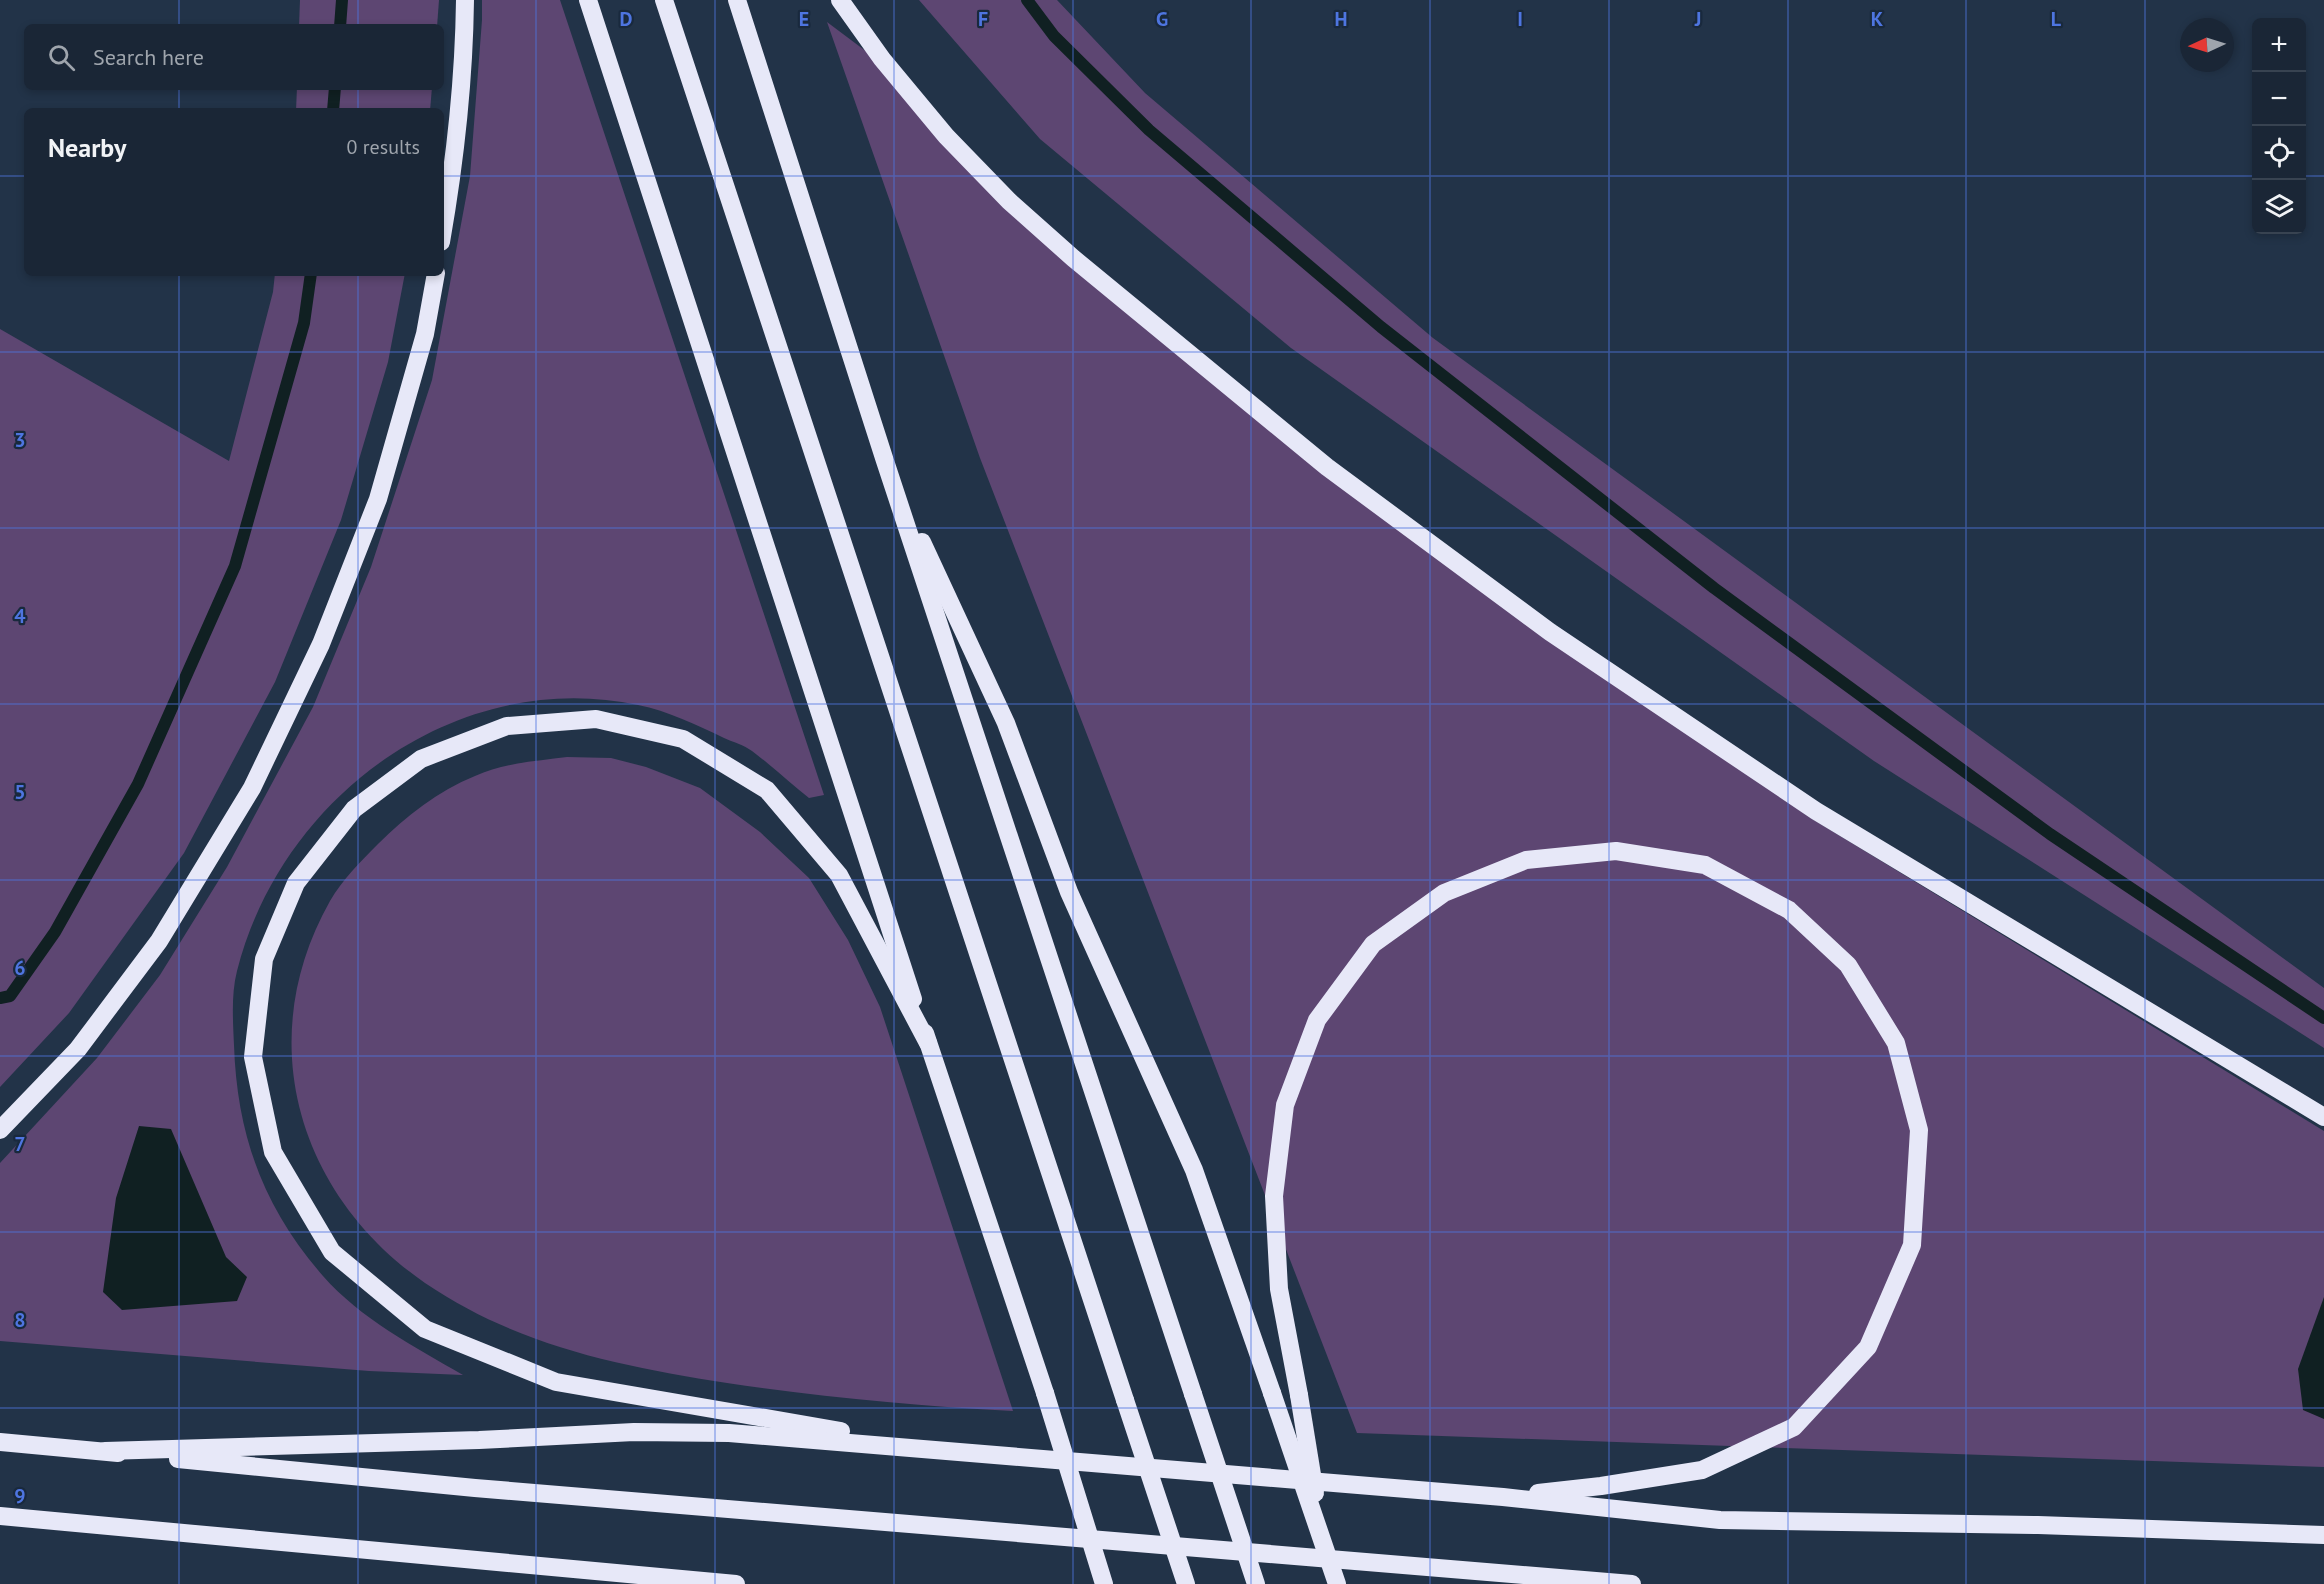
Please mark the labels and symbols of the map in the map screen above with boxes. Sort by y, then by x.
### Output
text: D [620,6,633,32]
text: E [799,6,809,32]
text: F [978,6,988,32]
text: G [1156,6,1168,32]
text: H [1334,6,1348,32]
text: I [1517,6,1523,32]
text: J [1694,6,1701,32]
text: K [1871,6,1884,32]
text: L [2051,6,2062,32]
north arrow [2180,18,2234,72]
text: 3 [14,427,26,453]
text: 4 [14,603,26,629]
text: 5 [14,779,26,805]
text: 6 [14,955,26,981]
text: 7 [14,1131,26,1157]
text: 8 [14,1307,26,1333]
text: 9 [14,1483,26,1509]

